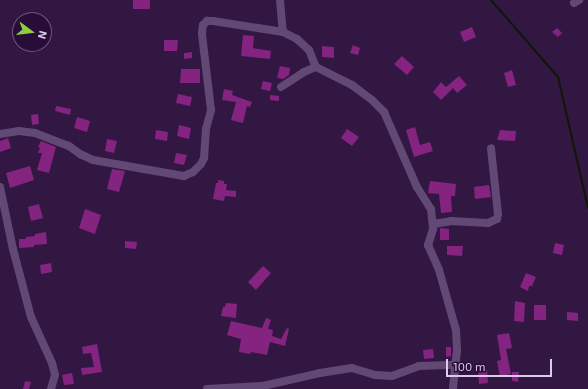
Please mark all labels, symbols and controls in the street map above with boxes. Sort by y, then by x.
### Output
north arrow [12,12,52,52]
text: N [36,29,50,40]
scale bar [448,351,554,377]
text: 100 m [453,359,485,373]

